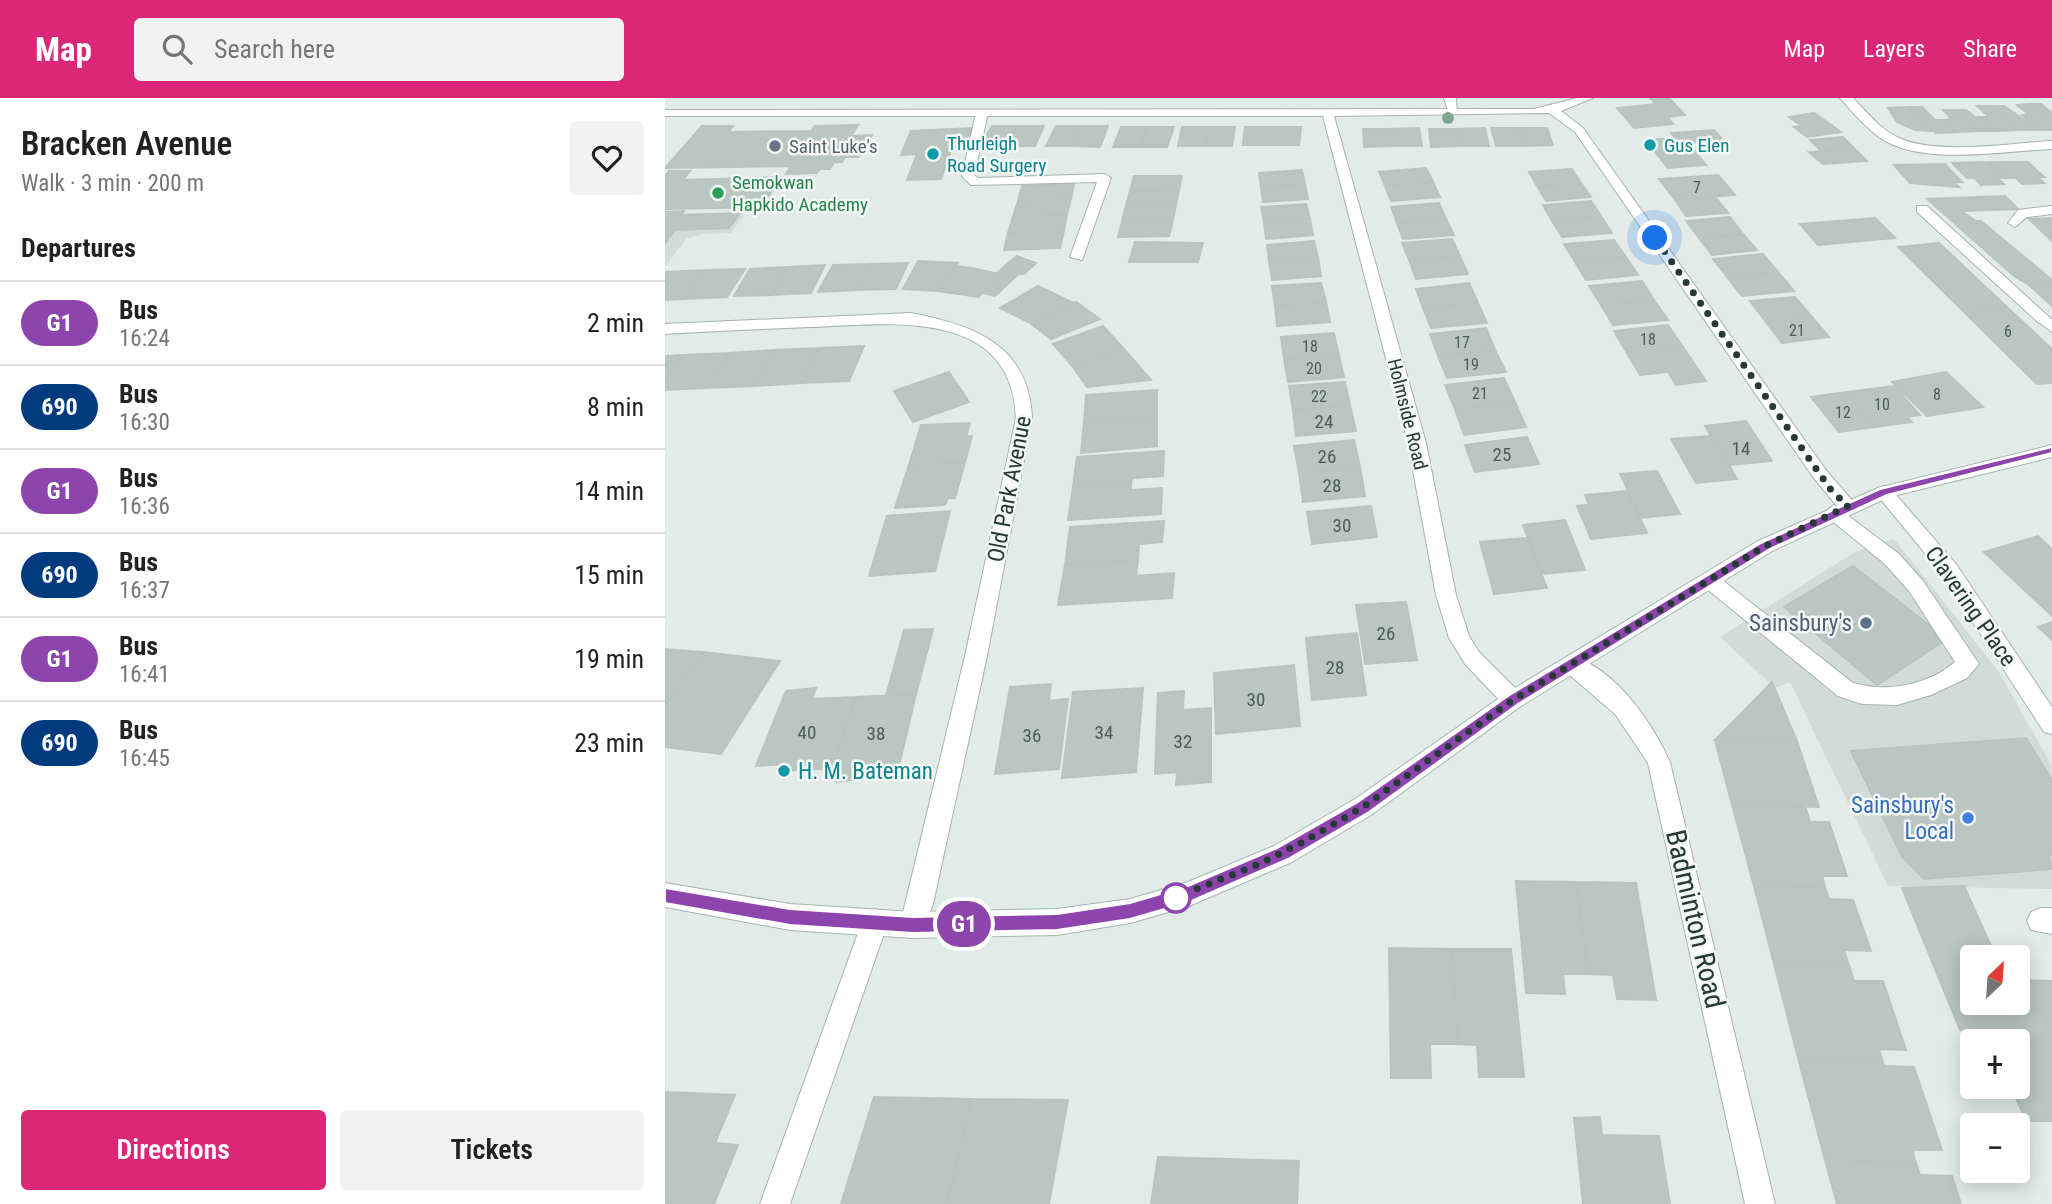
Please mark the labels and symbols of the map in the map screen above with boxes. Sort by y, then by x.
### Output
place label: Thurleigh Road Surgery [947,132,1046,177]
place label: Gus Elen [1664,134,1729,157]
place label: Saint Luke's [789,135,878,158]
marker: Gus Elen [1642,137,1658,153]
marker: Saint Luke's [767,138,783,154]
marker: Thurleigh Road Surgery [925,146,941,162]
place label: Semokwan Hapkido Academy [732,171,868,216]
house number: 7 [1693,178,1701,197]
marker: Semokwan Hapkido Academy [710,185,726,201]
your location [1637,220,1672,255]
house number: 21 [1789,321,1805,340]
house number: 6 [2004,322,2012,341]
house number: 18 [1640,330,1656,349]
house number: 17 [1454,333,1470,352]
house number: 18 [1302,337,1318,356]
house number: 19 [1463,355,1479,374]
street label: Holmside Road [1383,356,1432,472]
house number: 20 [1306,359,1322,378]
house number: 21 [1472,384,1488,403]
house number: 8 [1933,385,1941,404]
house number: 22 [1311,387,1327,406]
house number: 10 [1874,395,1890,414]
house number: 12 [1835,403,1851,422]
house number: 24 [1315,410,1333,433]
street label: Old Park Avenue [982,414,1037,564]
house number: 14 [1732,437,1750,460]
house number: 25 [1493,443,1511,466]
house number: 26 [1318,445,1336,468]
house number: 28 [1323,474,1341,497]
house number: 30 [1333,514,1351,537]
street label: Clavering Place [1919,541,2022,671]
place label: Sainsbury's [1749,610,1852,637]
marker: Sainsbury's [1858,615,1874,631]
house number: 26 [1377,622,1395,645]
house number: 28 [1326,656,1344,679]
house number: 30 [1247,688,1265,711]
house number: 40 [798,721,816,744]
house number: 34 [1095,721,1113,744]
house number: 38 [867,722,885,745]
house number: 36 [1023,724,1041,747]
house number: 32 [1174,730,1192,753]
place label: H. M. Bateman [798,758,933,785]
marker: H. M. Bateman [776,763,792,779]
place label: Sainsbury's Local [1851,792,1954,845]
marker: Sainsbury's Local [1960,810,1976,826]
street label: Badminton Road [1659,827,1732,1011]
unlabelled marker [1161,883,1191,913]
line badge: G1 [933,901,995,947]
north arrow [1960,945,2030,1015]

